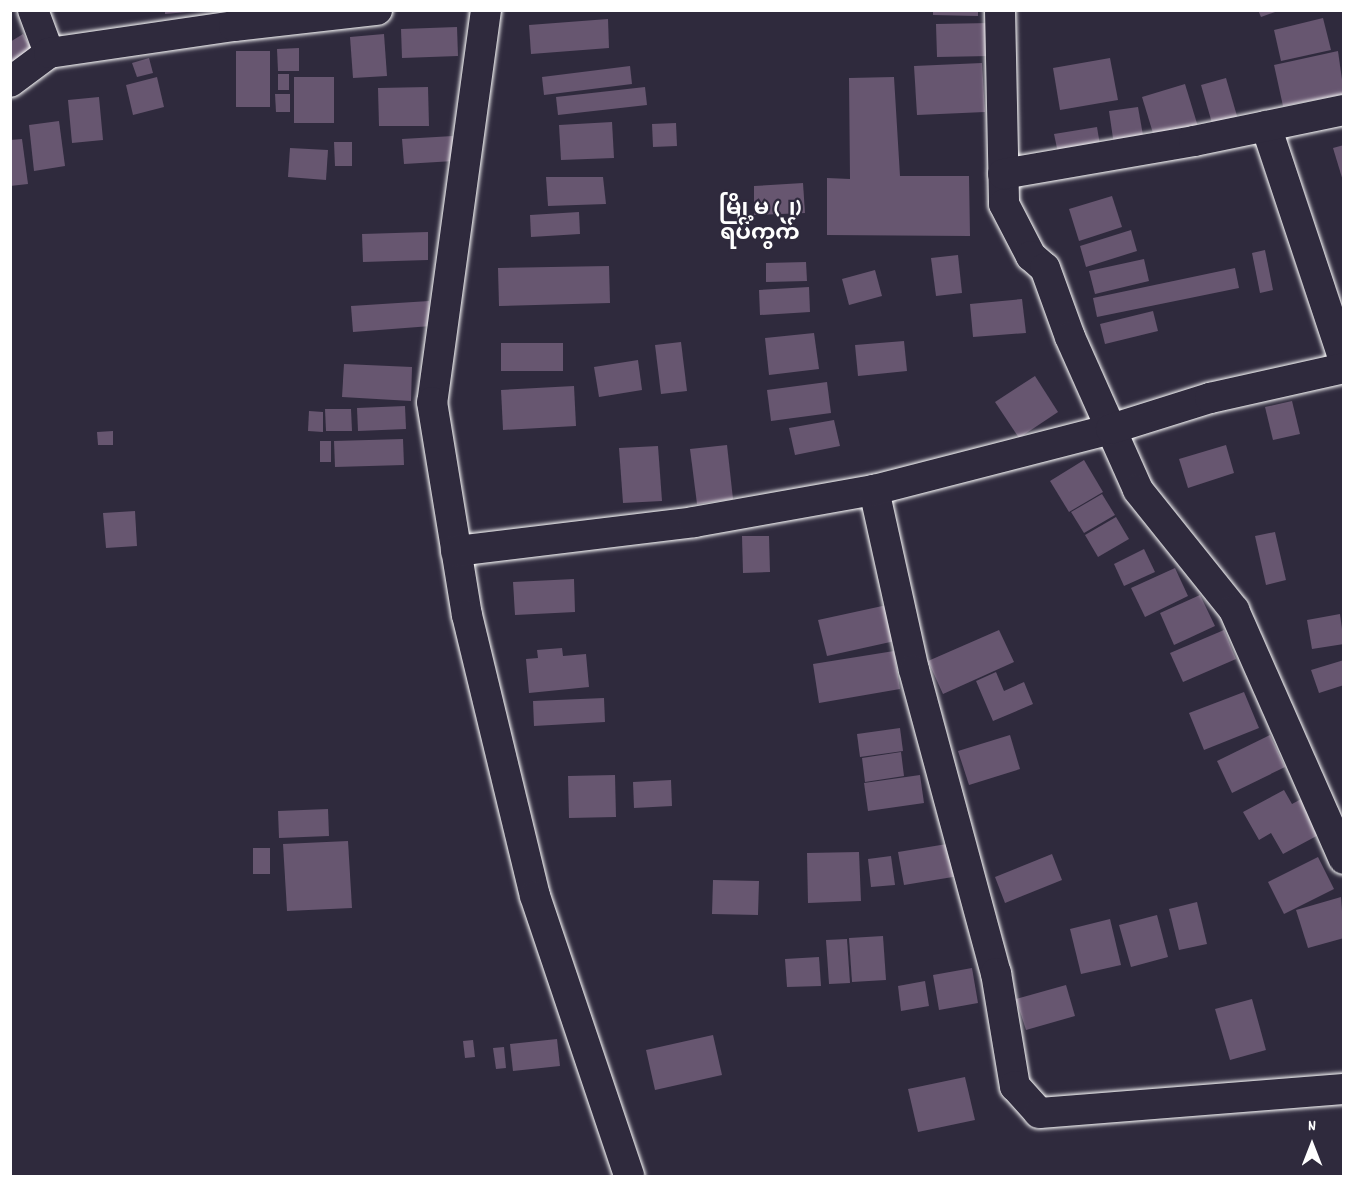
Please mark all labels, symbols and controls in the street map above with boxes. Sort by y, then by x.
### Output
district label: မြို့မ (၂) ရပ်ကွက် [719,196,801,248]
north arrow [1282,1115,1342,1175]
text: N [1308,1115,1316,1138]

